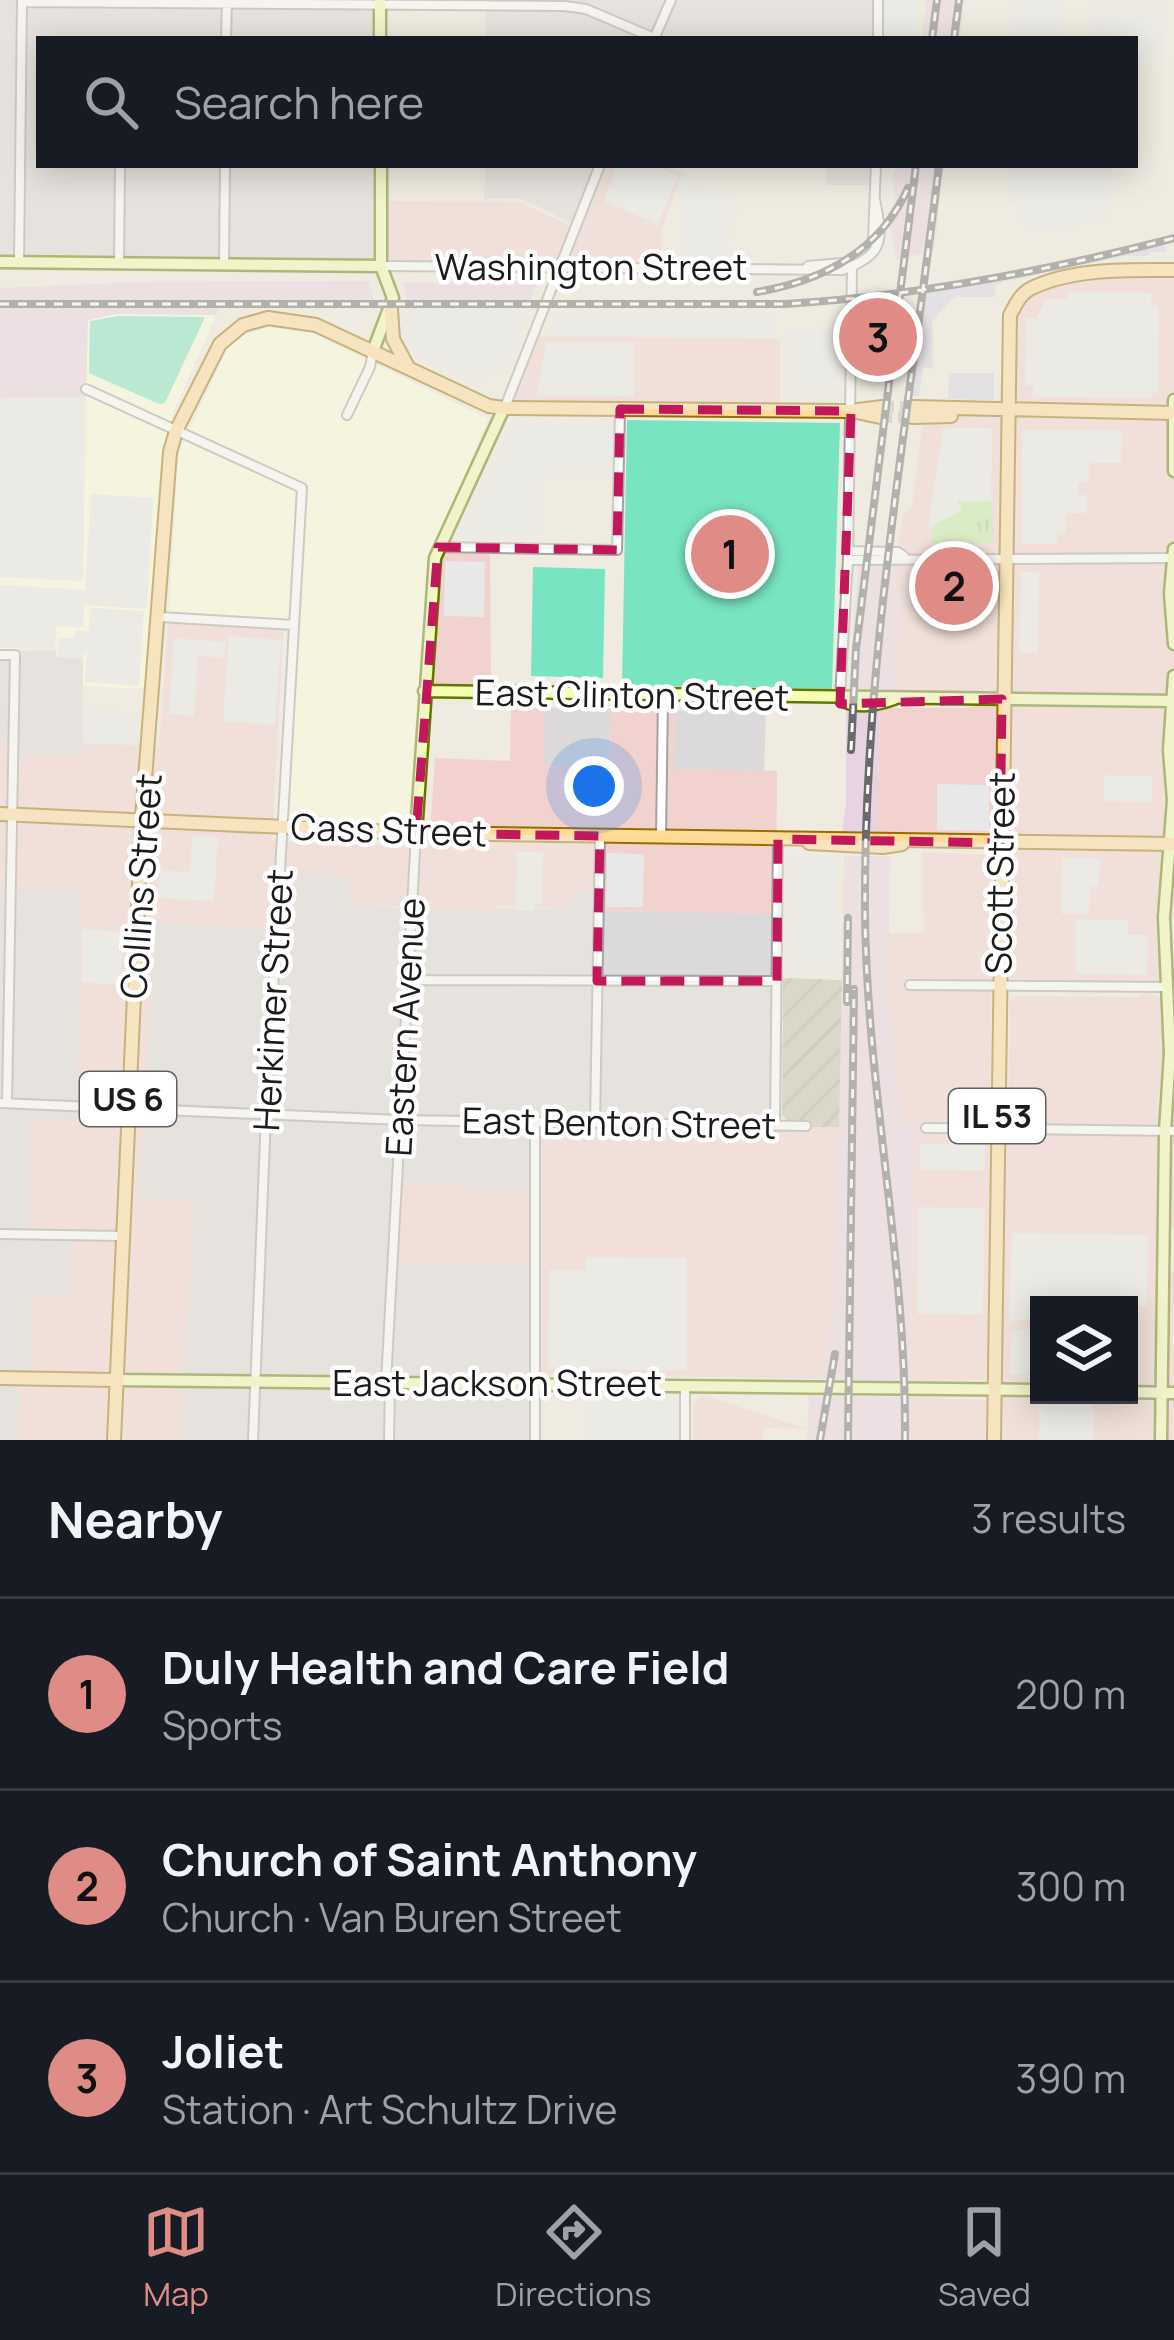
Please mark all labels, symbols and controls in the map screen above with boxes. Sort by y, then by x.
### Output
search box [36,36,1138,168]
icon: search [78,69,144,135]
text: Search here [174,71,424,133]
street label: Washington Street [435,242,747,291]
pin: 3 [839,292,917,382]
pin: 1 [691,509,769,599]
pin: 2 [915,541,993,631]
street label: East Clinton Street [474,667,790,722]
your location [564,756,624,816]
street label: Scott Street [973,771,1026,975]
street label: Collins Street [108,772,173,1000]
street label: Cass Street [290,802,488,857]
street label: Herkimer Street [241,868,304,1132]
street label: Eastern Avenue [373,896,436,1158]
road number: US 6 [80,1072,176,1126]
road number: IL 53 [949,1089,1045,1143]
street label: East Benton Street [461,1095,777,1150]
map controls [1030,1296,1138,1404]
button: layers [1030,1296,1138,1404]
street label: East Jackson Street [332,1358,662,1407]
text: Nearby [48,1484,223,1553]
text: 3 results [971,1491,1126,1545]
text: Duly Health and Care Field [162,1636,730,1698]
text: 1 [78,1667,96,1721]
text: 200 m [1015,1667,1126,1721]
text: Sports [162,1698,282,1752]
text: Church of Saint Anthony [162,1828,697,1890]
text: 2 [75,1859,99,1913]
text: 300 m [1016,1859,1126,1913]
text: Church · Van Buren Street [162,1890,622,1944]
text: Joliet [162,2020,284,2082]
text: 3 [76,2051,98,2105]
text: 390 m [1016,2051,1126,2105]
text: Station · Art Schultz Drive [162,2082,617,2136]
tab: Map [143,2199,209,2316]
tab: Directions [495,2199,652,2316]
tab: Saved [938,2199,1031,2316]

